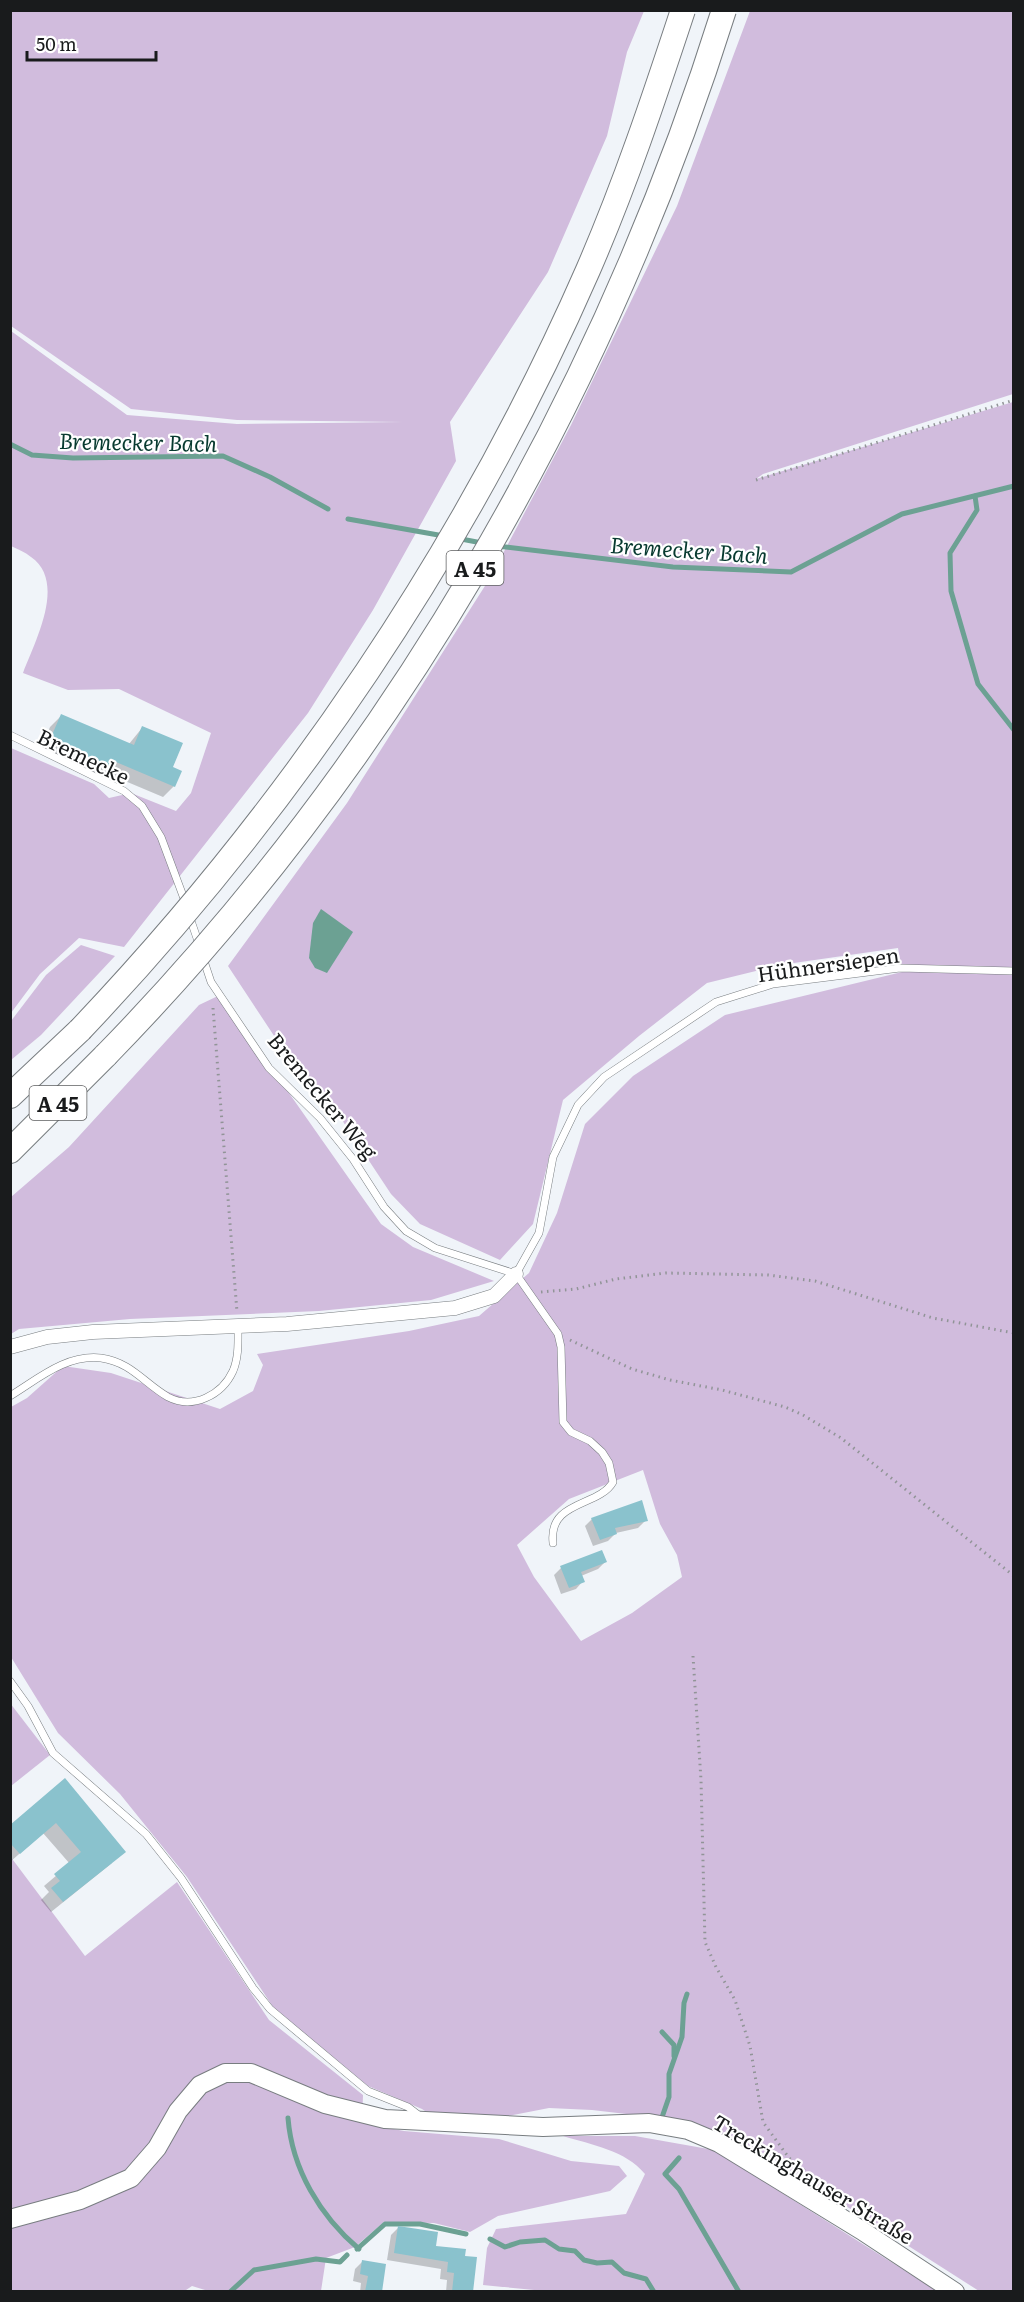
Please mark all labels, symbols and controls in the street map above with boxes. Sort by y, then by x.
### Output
scale bar [27,24,156,62]
text: 50 m [36,30,77,57]
water label: Bremecker Bach [59,423,217,459]
water label: Bremecker Bach [609,527,769,571]
road number: A 45 [446,551,504,585]
street label: Bremecke [33,719,135,791]
street label: Hühnersiepen [755,938,901,988]
street label: Bremecker Weg [262,1025,386,1165]
road number: A 45 [29,1086,86,1120]
street label: Treckinghauser Straße [707,2105,921,2251]

